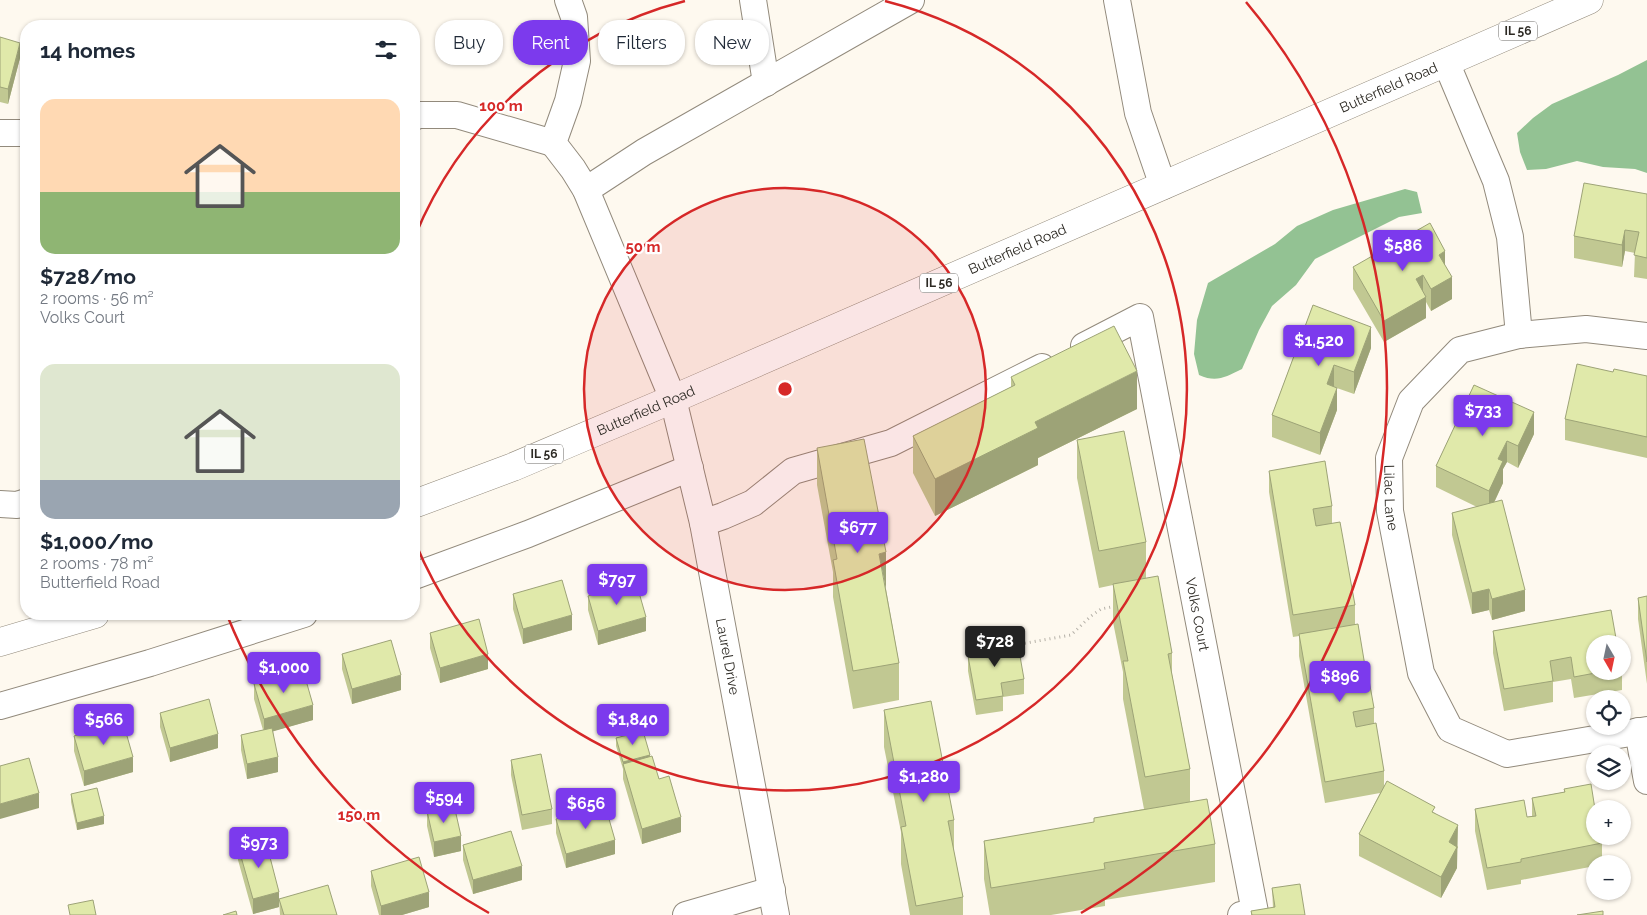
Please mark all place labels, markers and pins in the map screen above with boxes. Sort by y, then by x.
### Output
pin: $586 [1373,230,1433,272]
pin: $1,520 [1278,324,1360,367]
centre of rings [776,380,794,398]
pin: $733 [1453,394,1513,437]
pin: $677 [828,512,888,554]
pin: $797 [587,564,647,606]
pin: $728 [965,626,1025,668]
pin: $1,000 [243,652,325,694]
pin: $896 [1310,660,1370,703]
pin: $566 [74,704,134,746]
pin: $1,840 [592,704,674,746]
pin: $1,280 [883,760,965,803]
pin: $594 [414,782,474,824]
pin: $656 [556,788,616,830]
pin: $973 [229,826,289,869]

